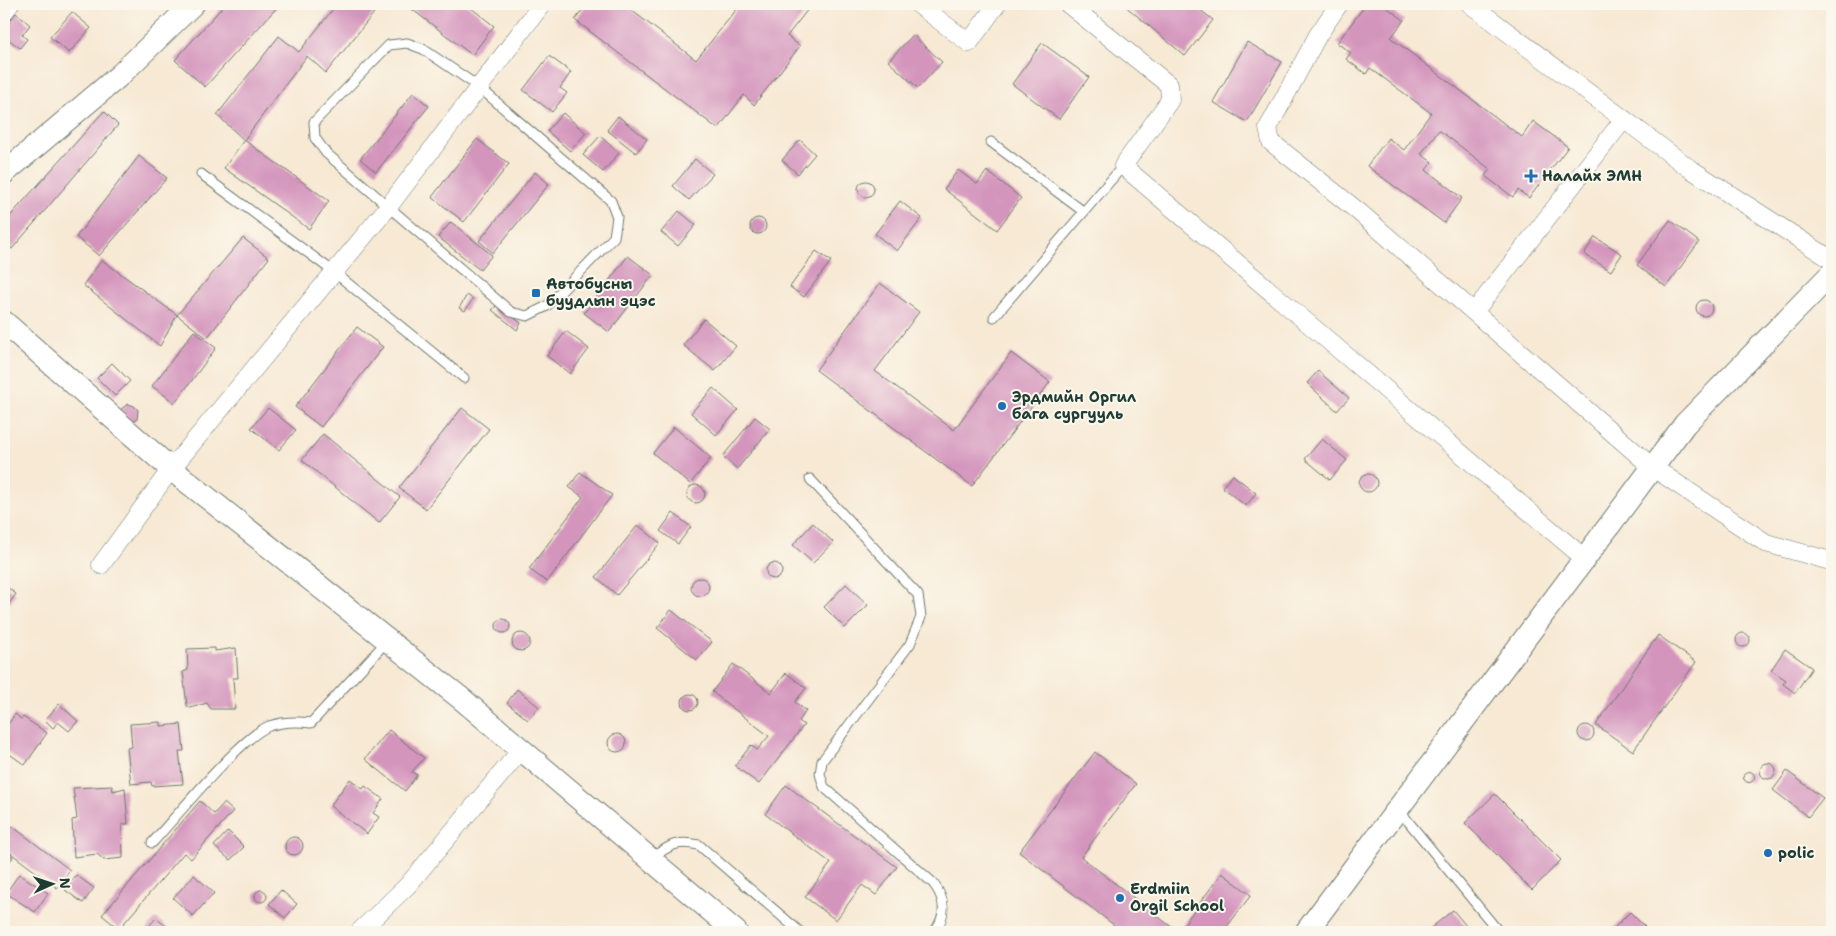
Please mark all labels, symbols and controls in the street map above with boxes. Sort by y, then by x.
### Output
place label: Налайх ЭМН [1542,166,1642,186]
marker: Налайх ЭМН [1524,169,1538,183]
place label: Автобусны буудлын эцэс [546,274,656,311]
marker: Автобусны буудлын эцэс [530,287,542,299]
place label: Эрдмийн Оргил бага сургууль [1012,387,1136,424]
marker: Эрдмийн Оргил бага сургууль [996,400,1008,412]
place label: polic [1778,843,1815,863]
marker: polic [1762,847,1774,859]
north arrow [28,858,78,908]
text: N [56,877,74,889]
place label: Erdmiin Orgil School [1130,879,1224,916]
marker: Erdmiin Orgil School [1114,892,1126,904]

